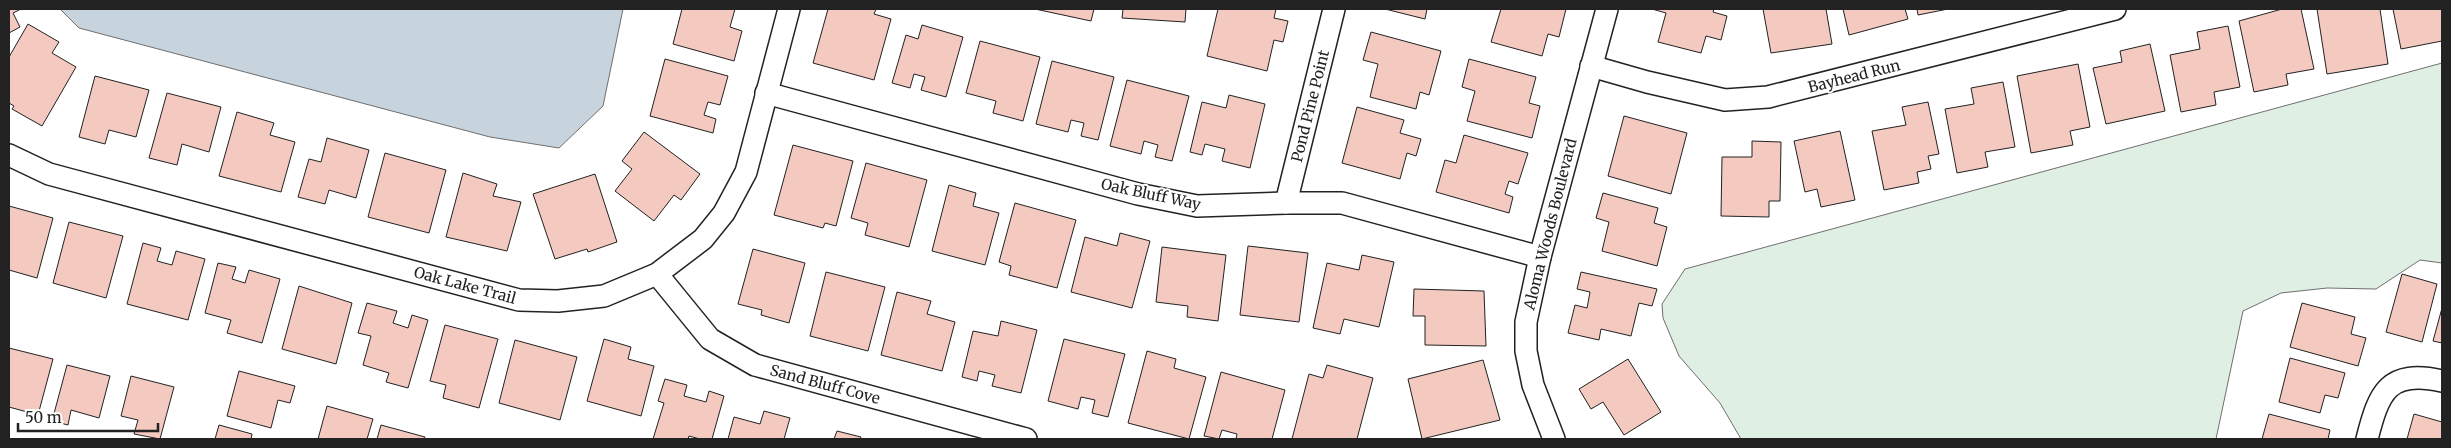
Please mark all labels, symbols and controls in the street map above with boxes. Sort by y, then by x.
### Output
street label: Pond Pine Point [1287,48,1333,164]
street label: Bayhead Run [1806,55,1902,97]
street label: Aloma Woods Boulevard [1519,136,1581,313]
street label: Oak Bluff Way [1099,174,1203,214]
street label: Oak Lake Trail [412,262,518,308]
street label: Sand Bluff Cove [768,360,882,408]
scale bar [18,400,158,432]
text: 50 m [25,408,62,427]

